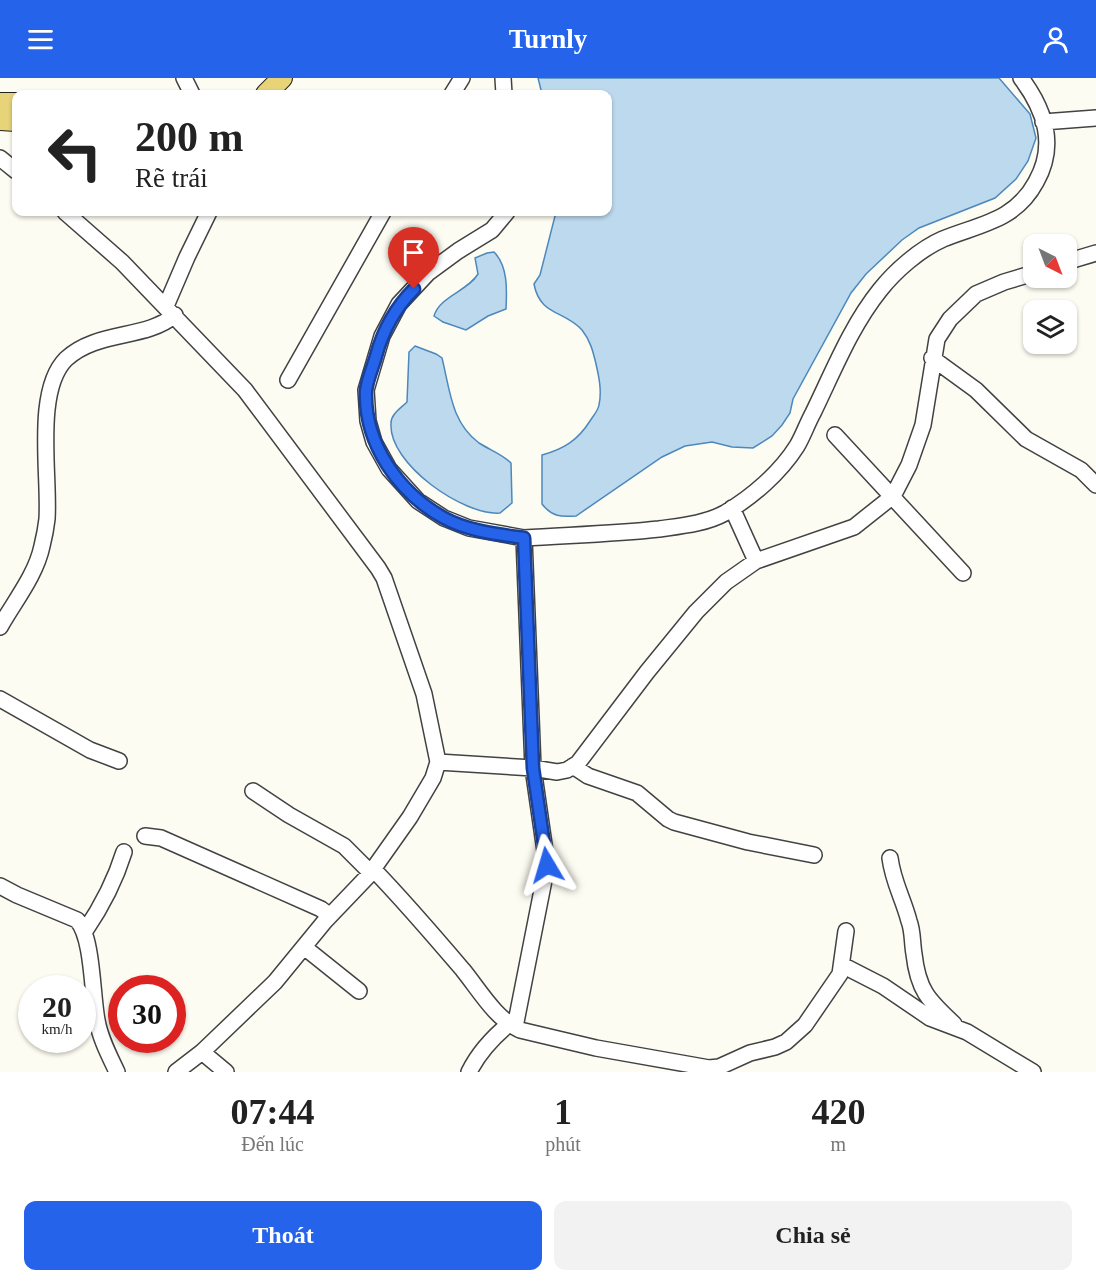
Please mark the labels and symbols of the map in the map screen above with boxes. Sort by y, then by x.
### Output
pin [388,227,439,289]
north arrow [1023,234,1077,288]
position arrow [515,833,579,897]
speed limit sign: 30 [108,975,186,1053]

